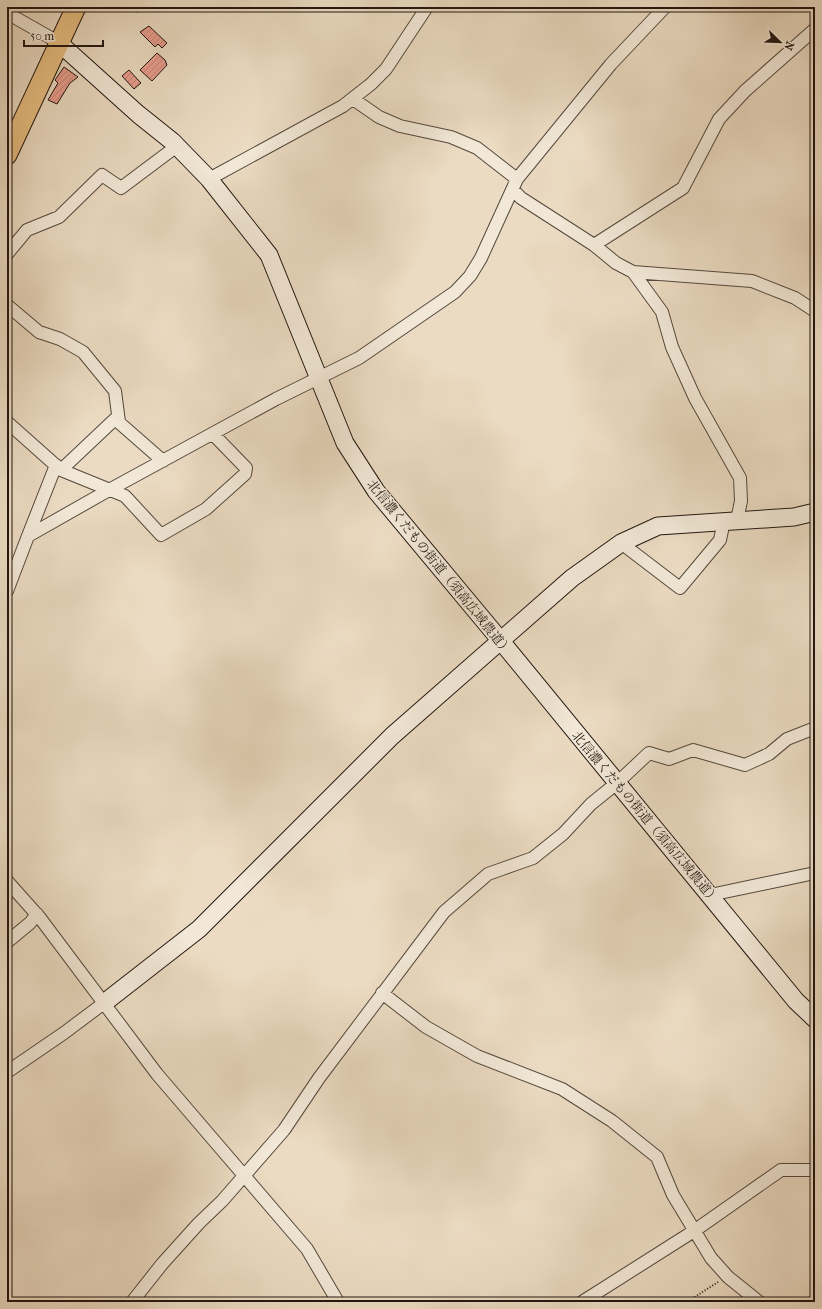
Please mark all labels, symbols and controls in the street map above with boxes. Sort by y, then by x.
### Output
scale bar [24,22,103,48]
north arrow [760,22,800,62]
text: 50 m [30,29,54,43]
text: N [781,39,796,53]
street label: 北信濃くだもの街道（須高広域農道） [364,477,515,658]
street label: 北信濃くだもの街道（須高広域農道） [569,728,722,907]

